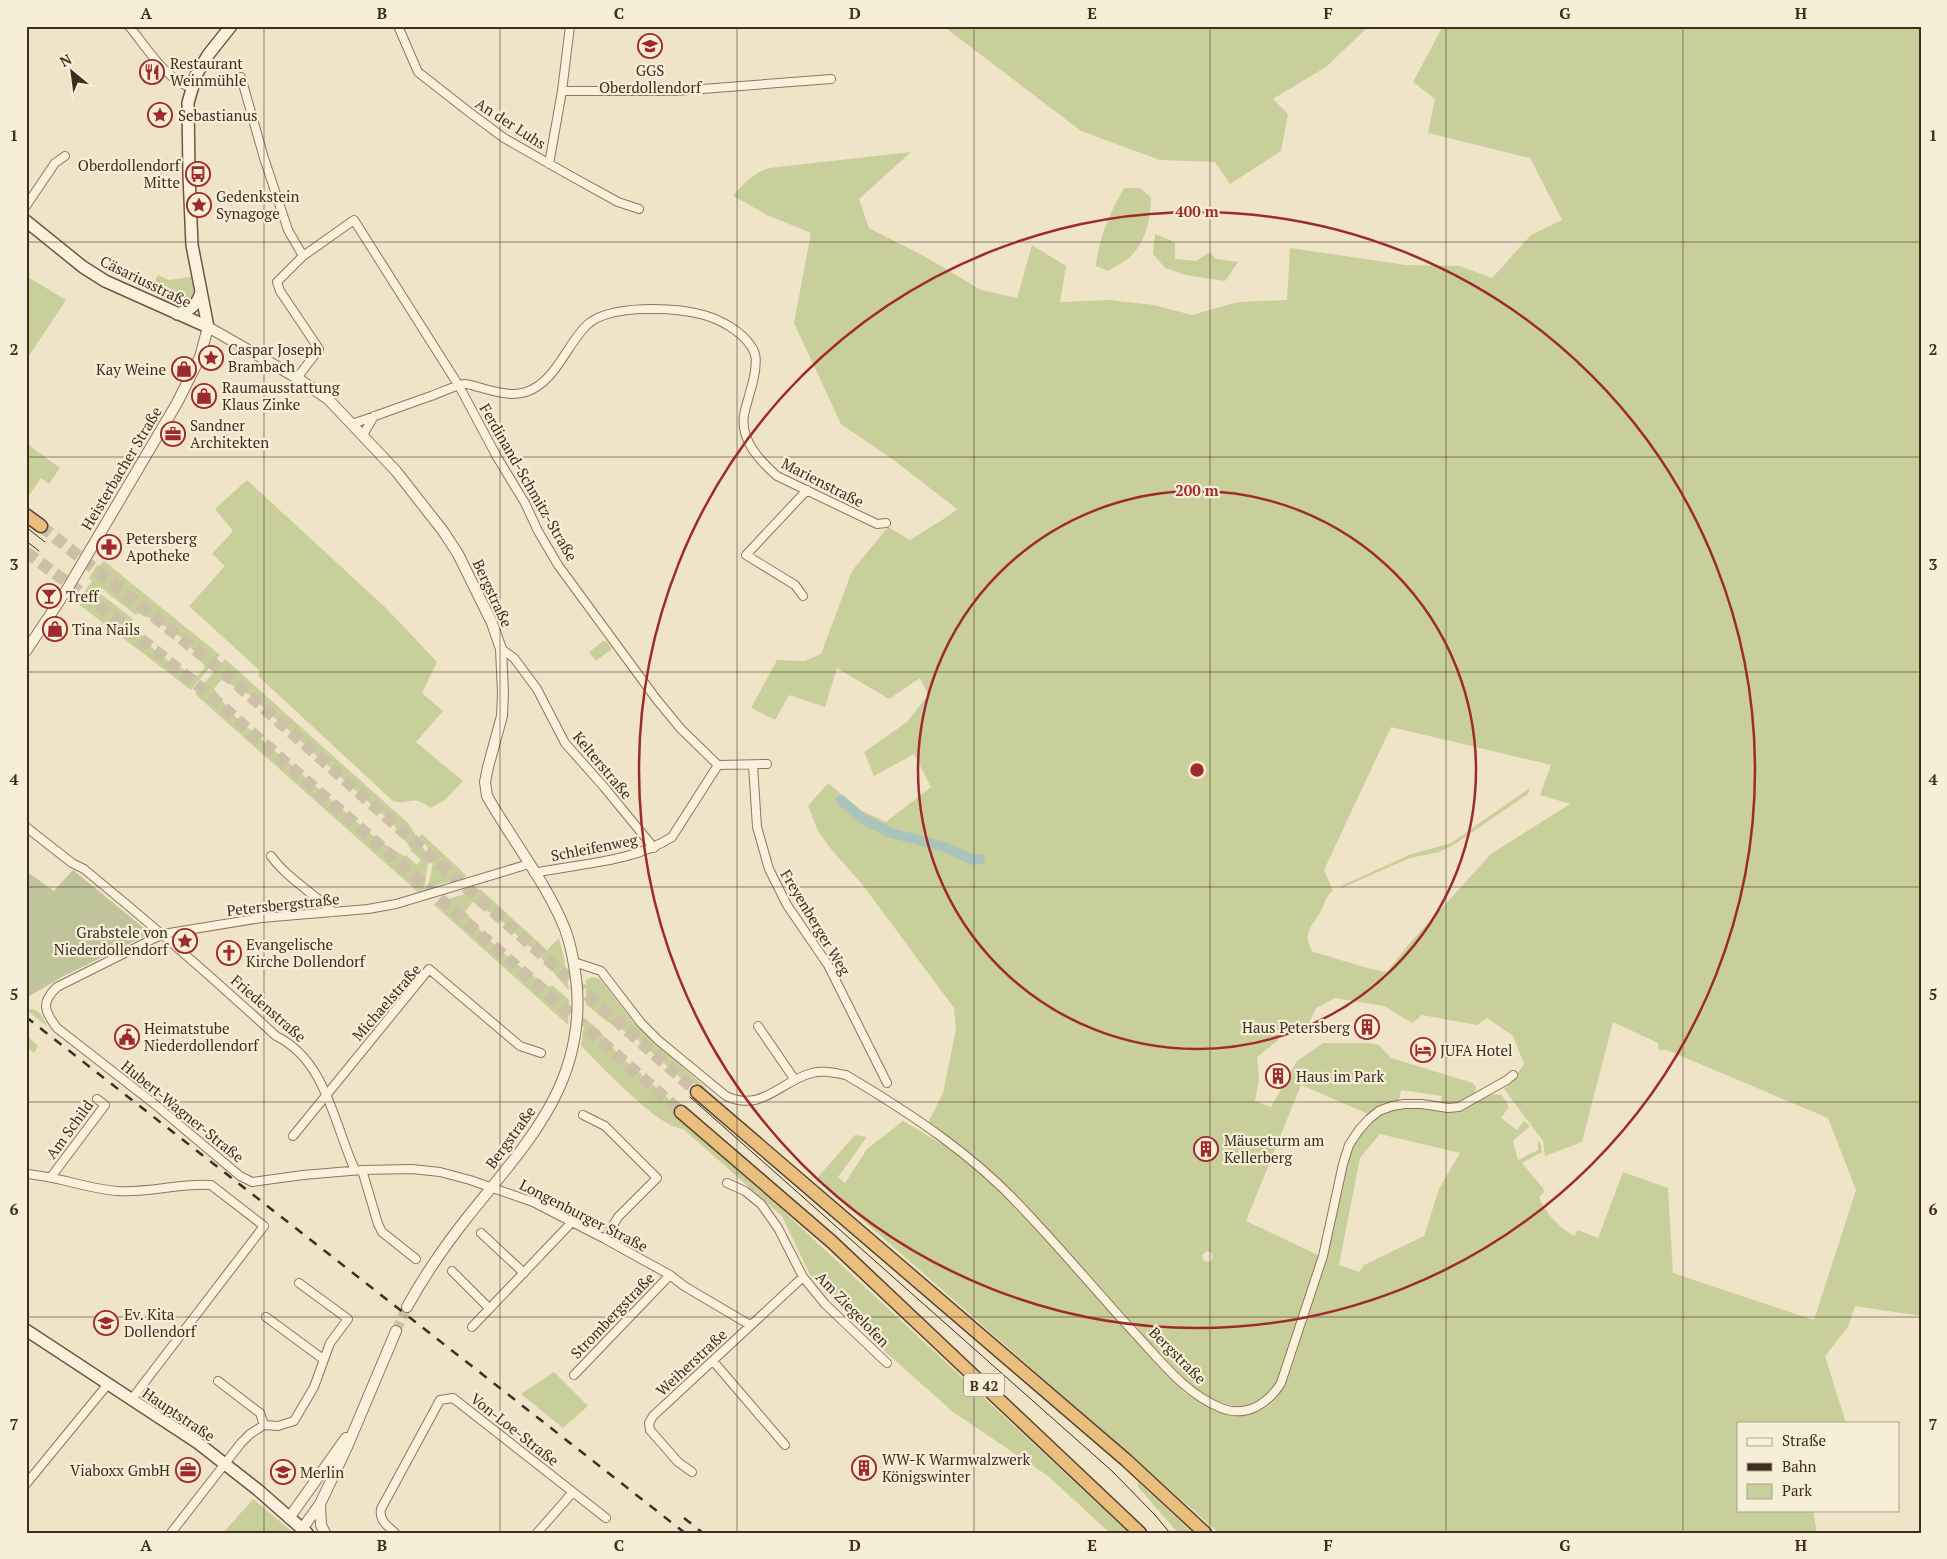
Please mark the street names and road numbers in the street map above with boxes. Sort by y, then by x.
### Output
street label: An der Luhs [472,93,550,153]
street label: Cäsariusstraße [97,250,195,312]
street label: Ferdinand-Schmitz-Straße [476,400,582,564]
street label: Heisterbacher Straße [76,402,166,534]
street label: Marienstraße [778,453,868,511]
street label: Bergstraße [469,556,517,630]
street label: Kelterstraße [569,727,637,803]
street label: Schleifenweg [549,829,640,865]
street label: Freyenberger Weg [777,866,856,979]
street label: Petersbergstraße [226,888,340,920]
street label: Michaelstraße [347,959,425,1045]
street label: Friedenstraße [227,970,311,1046]
street label: Hubert-Wagner-Straße [118,1055,248,1167]
street label: Am Schild [41,1096,97,1162]
street label: Bergstraße [480,1102,540,1172]
street label: Longenburger Straße [517,1174,651,1256]
street label: Am Ziegelofen [812,1267,894,1351]
street label: Strombergstraße [566,1268,658,1362]
street label: Bergstraße [1145,1322,1211,1388]
street label: Weiherstraße [651,1324,731,1400]
road number: B 42 [964,1374,1004,1396]
street label: Hauptstraße [139,1382,219,1446]
street label: Von-Loe-Straße [467,1388,563,1470]

